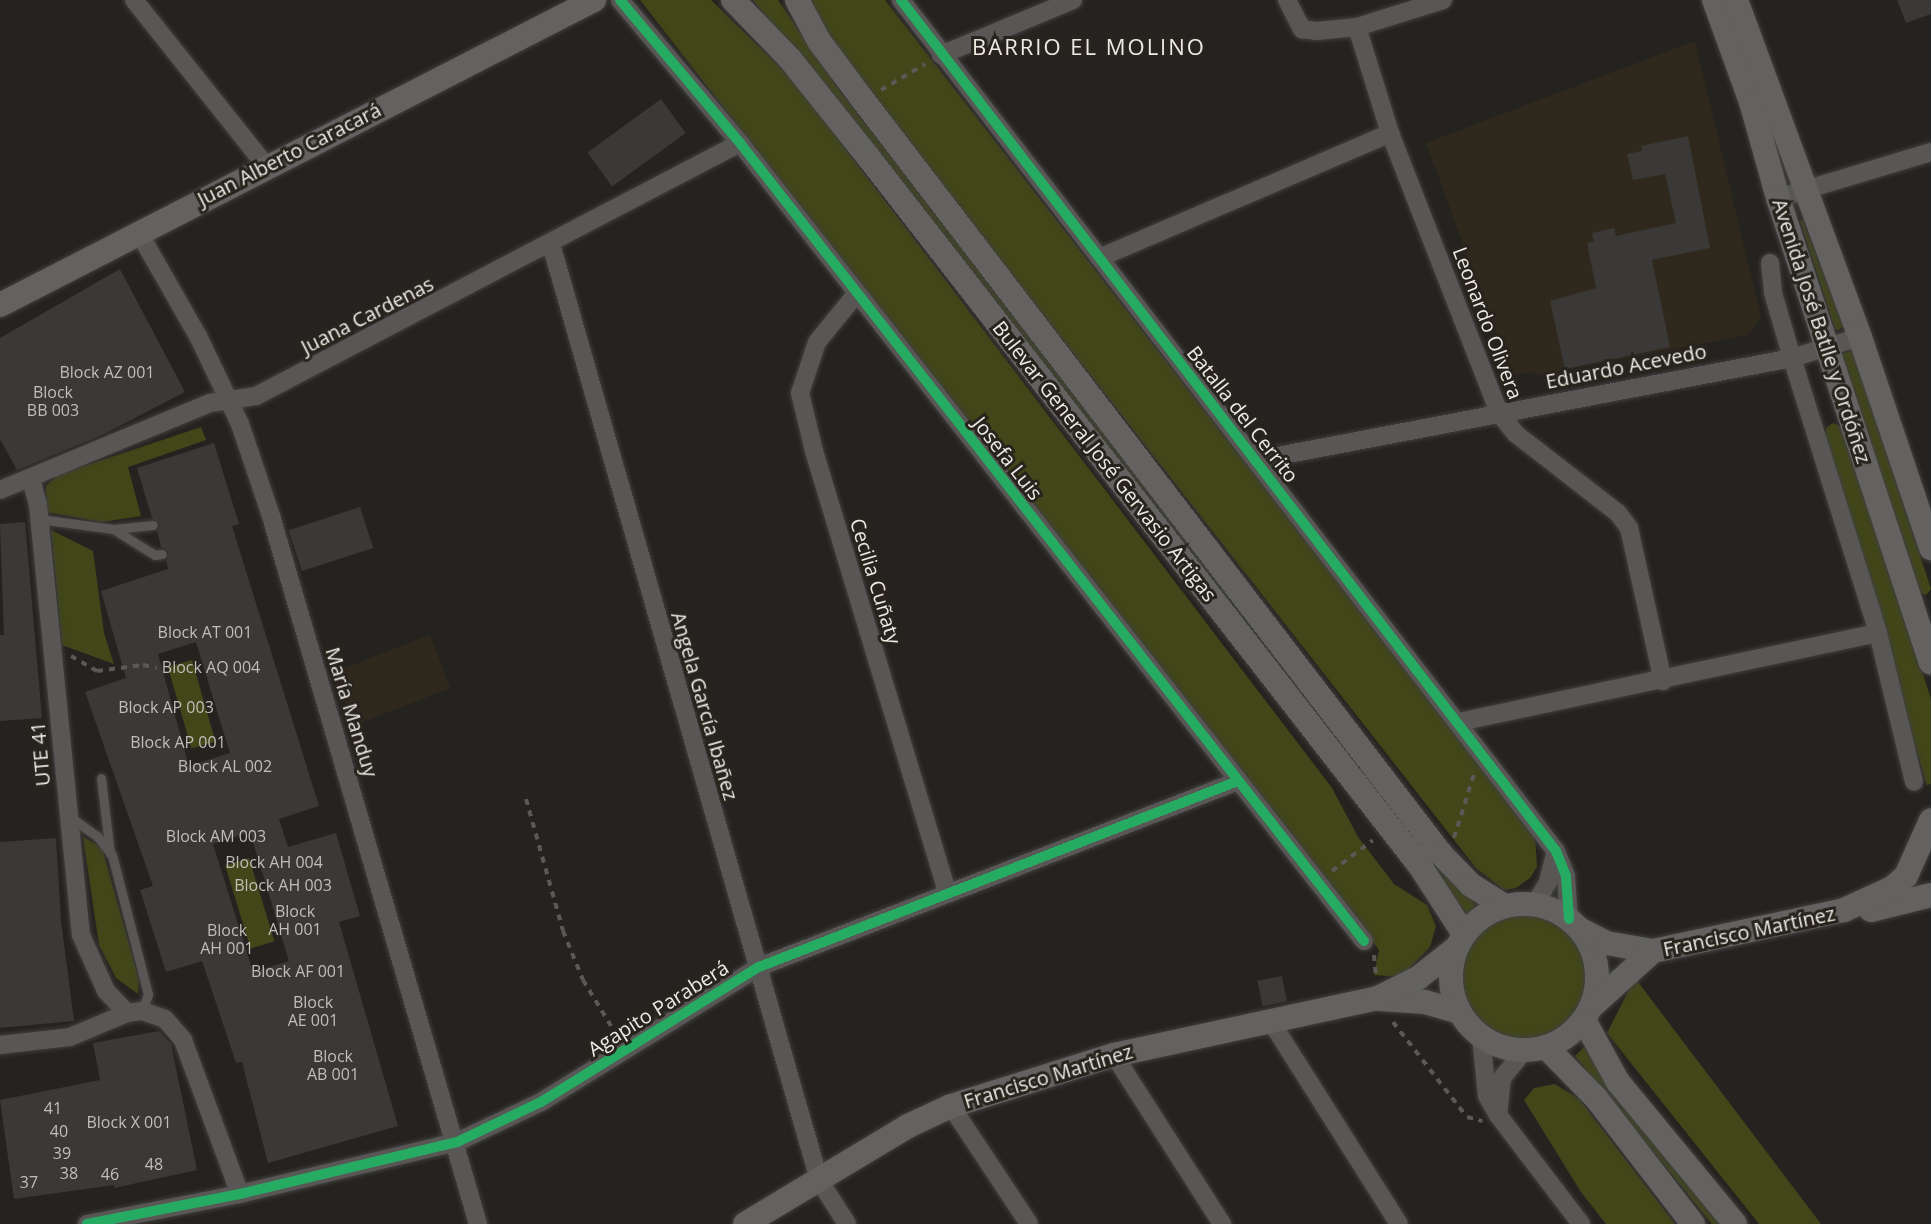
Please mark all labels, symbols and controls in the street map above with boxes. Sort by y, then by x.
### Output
district label: BARRIO EL MOLINO [972,34,1206,60]
street label: Juan Alberto Caracará [193,97,385,211]
street label: Avenida José Batlle y Ordóñez [1768,196,1876,466]
street label: Leonardo Olivera [1448,244,1528,402]
street label: Juana Cardenas [297,271,437,359]
street label: Bulevar General José Gervasio Artigas [988,316,1222,606]
street label: Eduardo Acevedo [1544,339,1708,393]
street label: Batalla del Cerrito [1182,341,1304,487]
house number: Block AZ 001 [59,362,155,382]
house number: Block BB 003 [27,382,79,420]
street label: Josefa Luis [968,412,1048,504]
street label: Cecilia Cuñaty [845,515,907,647]
street label: Angela García Ibañez [667,609,743,803]
house number: Block AT 001 [158,622,252,642]
street label: María Manduy [321,644,383,780]
house number: Block AQ 004 [162,657,260,677]
house number: Block AP 003 [118,697,214,717]
street label: UTE 41 [25,721,55,787]
house number: Block AP 001 [130,732,226,752]
house number: Block AL 002 [178,756,272,776]
house number: Block AM 003 [166,826,266,846]
house number: Block AH 004 [225,852,323,872]
house number: Block AH 003 [234,875,332,895]
house number: Block AH 001 [268,901,322,939]
street label: Francisco Martínez [1661,901,1837,961]
house number: Block AH 001 [200,920,254,958]
street label: Agapito Paraberá [583,955,733,1061]
house number: Block AF 001 [251,961,345,981]
house number: Block AE 001 [288,992,338,1030]
street label: Francisco Martínez [961,1039,1135,1113]
house number: Block AB 001 [307,1046,359,1084]
house number: 41 [44,1098,62,1118]
house number: Block X 001 [86,1112,172,1132]
house number: 40 [50,1121,68,1141]
house number: 39 [53,1143,71,1163]
house number: 48 [145,1154,163,1174]
house number: 38 [60,1163,78,1183]
house number: 46 [101,1164,119,1184]
house number: 37 [20,1172,38,1192]

